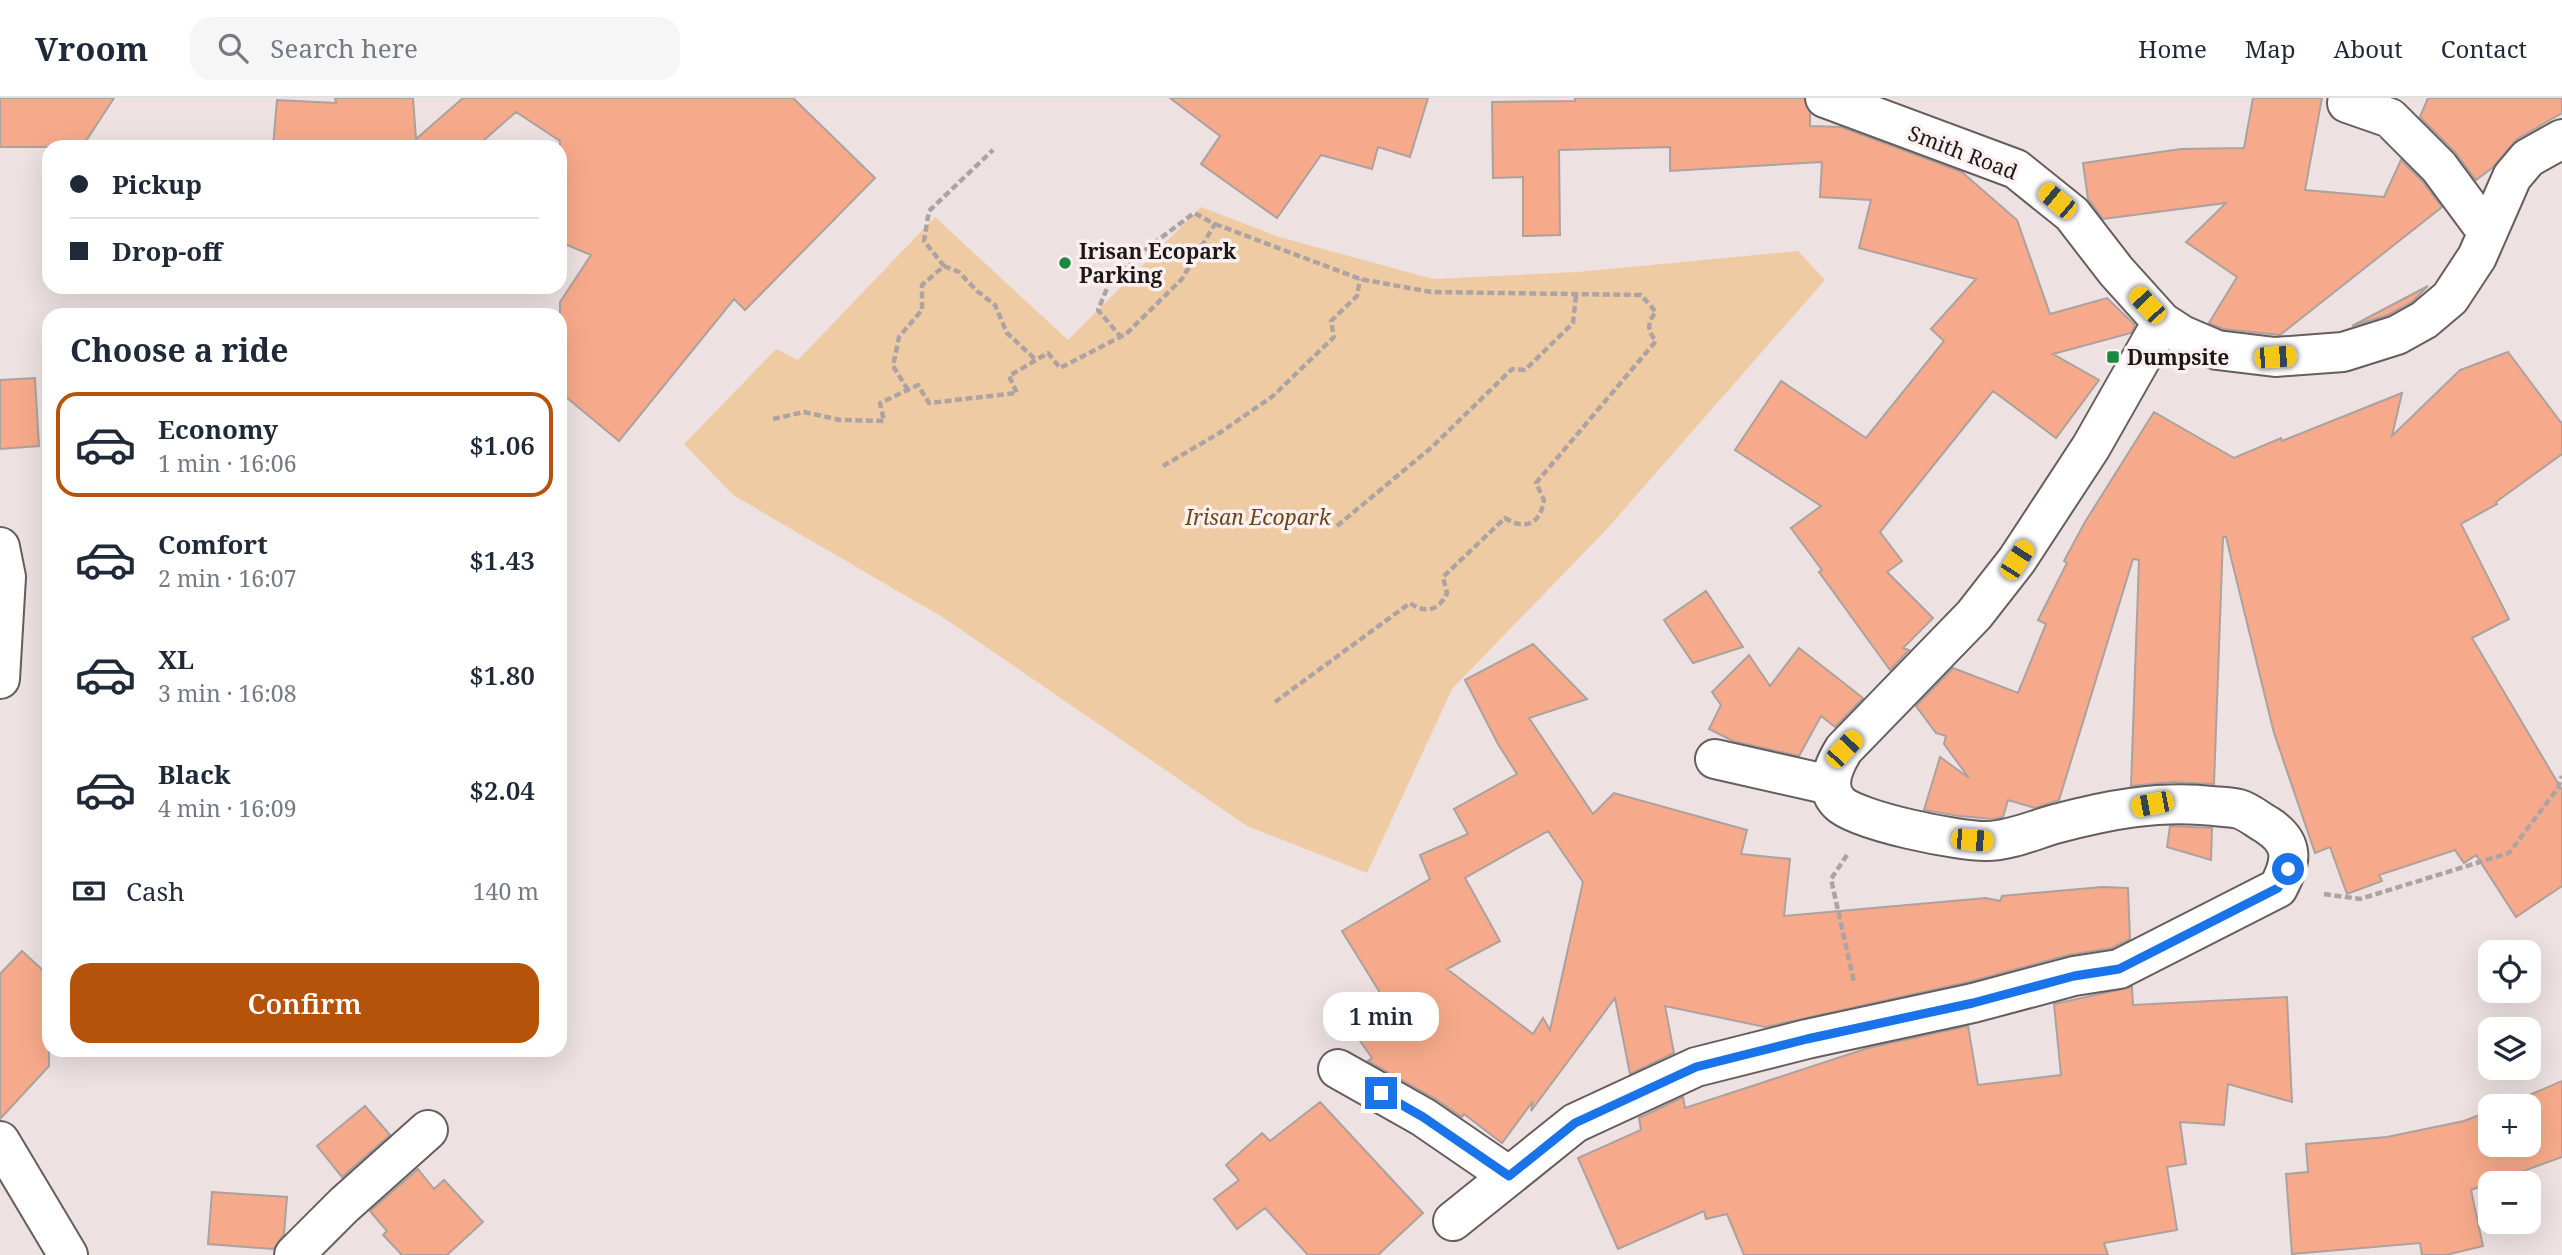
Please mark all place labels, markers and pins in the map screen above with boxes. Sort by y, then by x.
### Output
place label: Irisan Ecopark Parking [1079,237,1237,289]
marker: Irisan Ecopark Parking [1057,255,1073,271]
place label: Dumpsite [2127,343,2229,371]
marker: Dumpsite [2105,349,2121,365]

